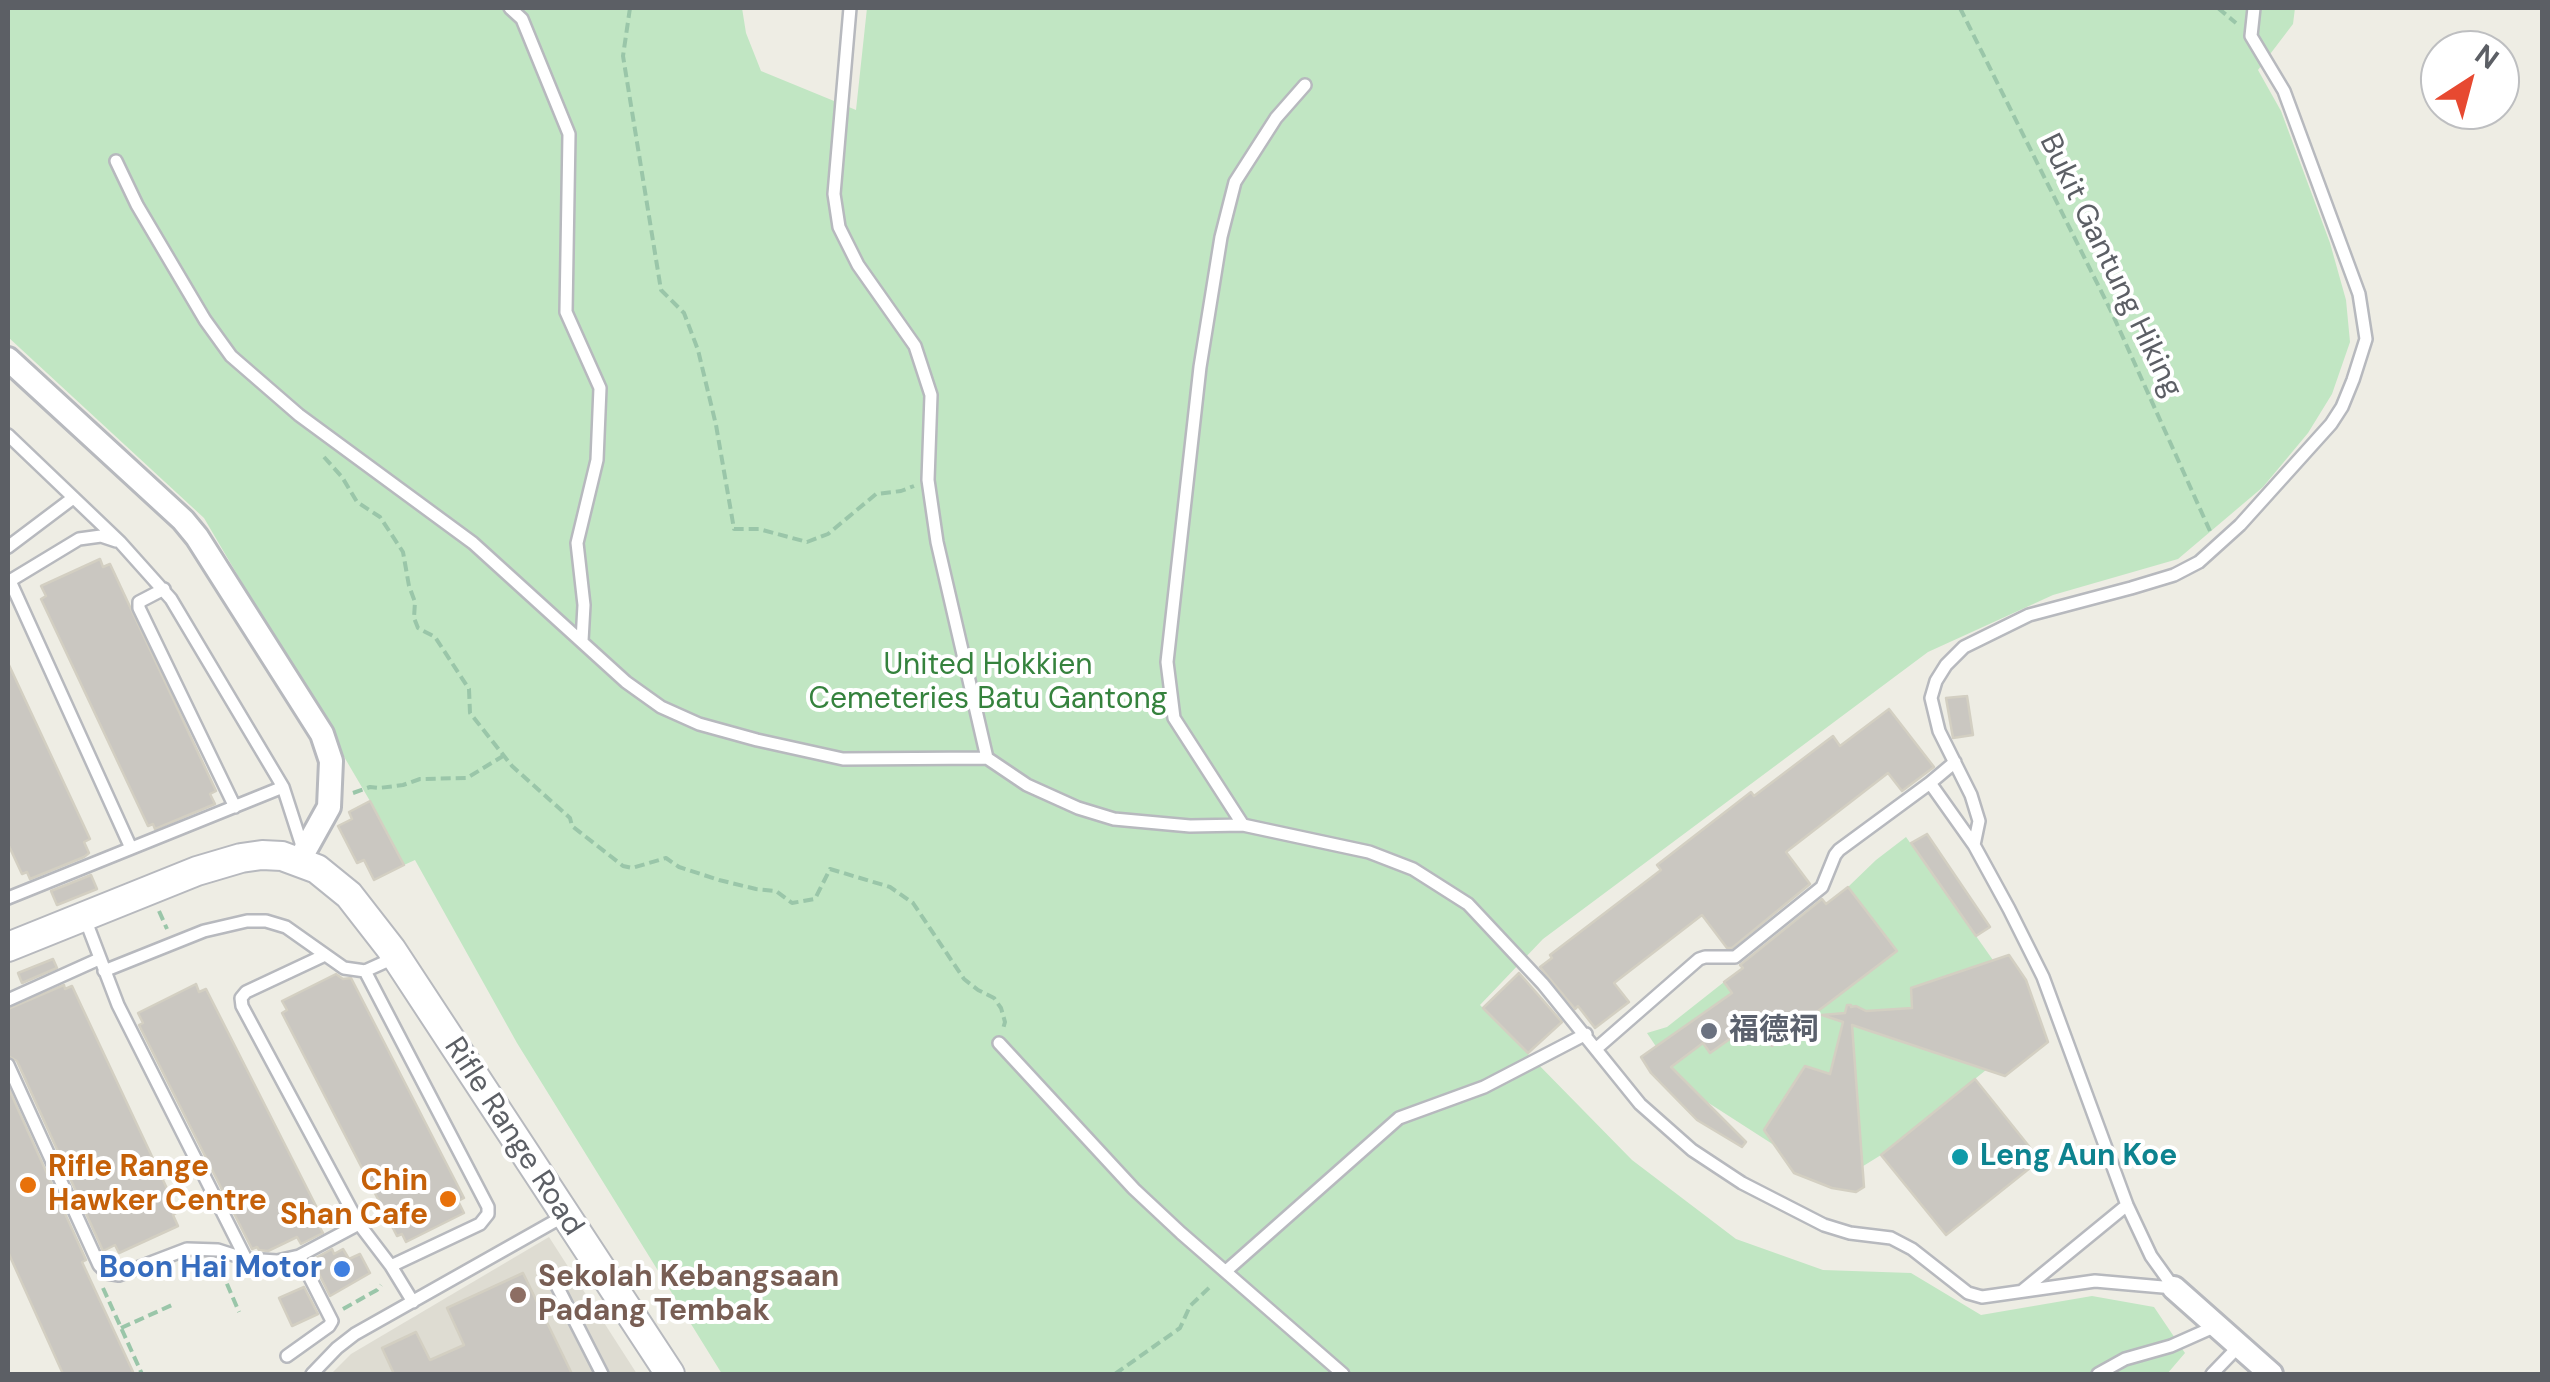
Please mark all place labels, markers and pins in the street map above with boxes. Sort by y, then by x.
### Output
place label: 福德祠 [1729,1013,1819,1049]
marker: 福德祠 [1698,1020,1720,1042]
place label: Leng Aun Koe [1980,1139,2177,1175]
marker: Leng Aun Koe [1949,1146,1971,1168]
place label: Rifle Range Hawker Centre [48,1150,267,1220]
place label: Chin Shan Cafe [280,1164,428,1234]
marker: Rifle Range Hawker Centre [17,1174,39,1196]
marker: Chin Shan Cafe [437,1188,459,1210]
place label: Boon Hai Motor [99,1251,322,1287]
marker: Boon Hai Motor [331,1258,353,1280]
place label: Sekolah Kebangsaan Padang Tembak [538,1260,839,1330]
marker: Sekolah Kebangsaan Padang Tembak [507,1284,529,1306]

